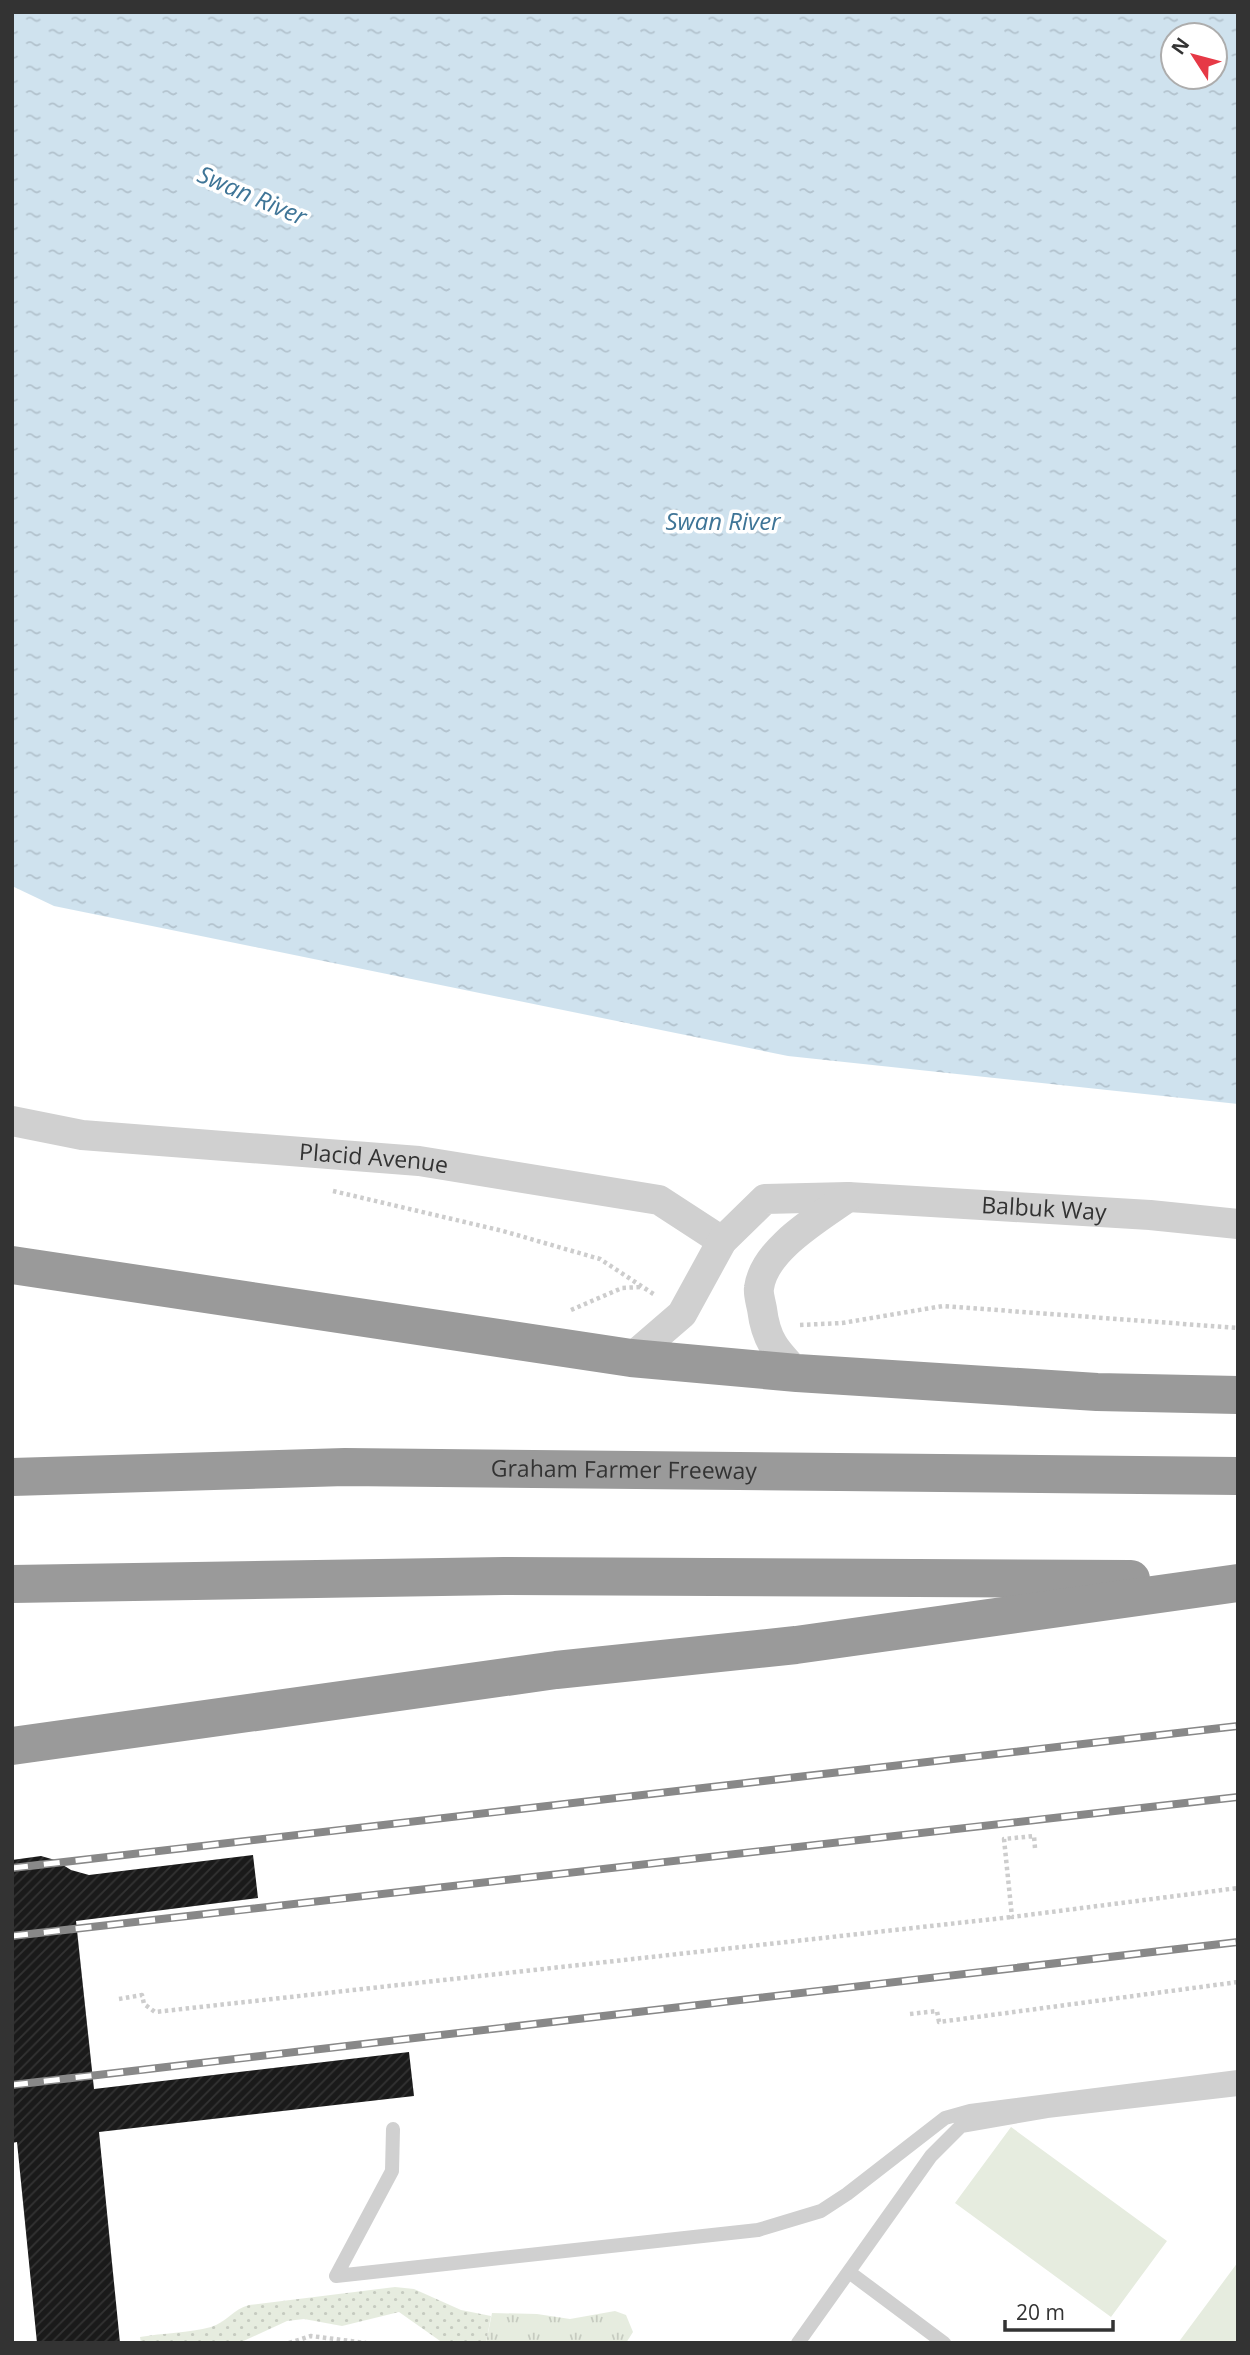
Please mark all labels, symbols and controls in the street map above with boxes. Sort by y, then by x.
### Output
north arrow [1159,21,1229,91]
text: N [1165,32,1195,60]
water label: Swan River [193,157,313,233]
water label: Swan River [665,504,782,537]
street label: Placid Avenue [298,1135,451,1181]
street label: Balbuk Way [981,1188,1108,1227]
street label: Graham Farmer Freeway [491,1451,757,1486]
scale bar [1005,2288,1114,2332]
text: 20 m [1016,2298,1065,2326]

